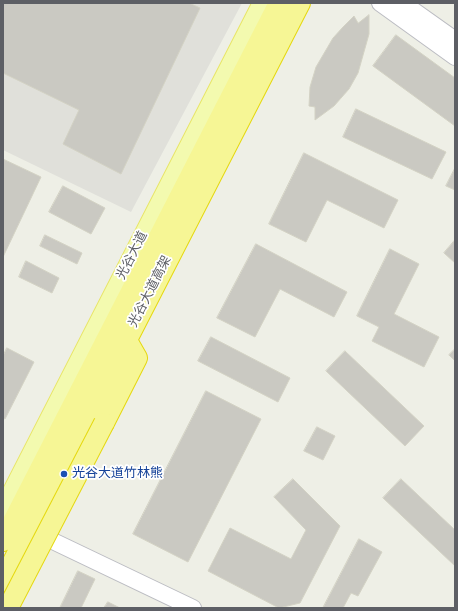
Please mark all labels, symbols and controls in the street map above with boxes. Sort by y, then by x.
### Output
street label: 光谷大道 [114,229,152,283]
street label: 光谷大道高架 [126,254,176,330]
place label: 光谷大道竹林熊 [72,466,163,482]
marker: 光谷大道竹林熊 [59,469,69,479]

